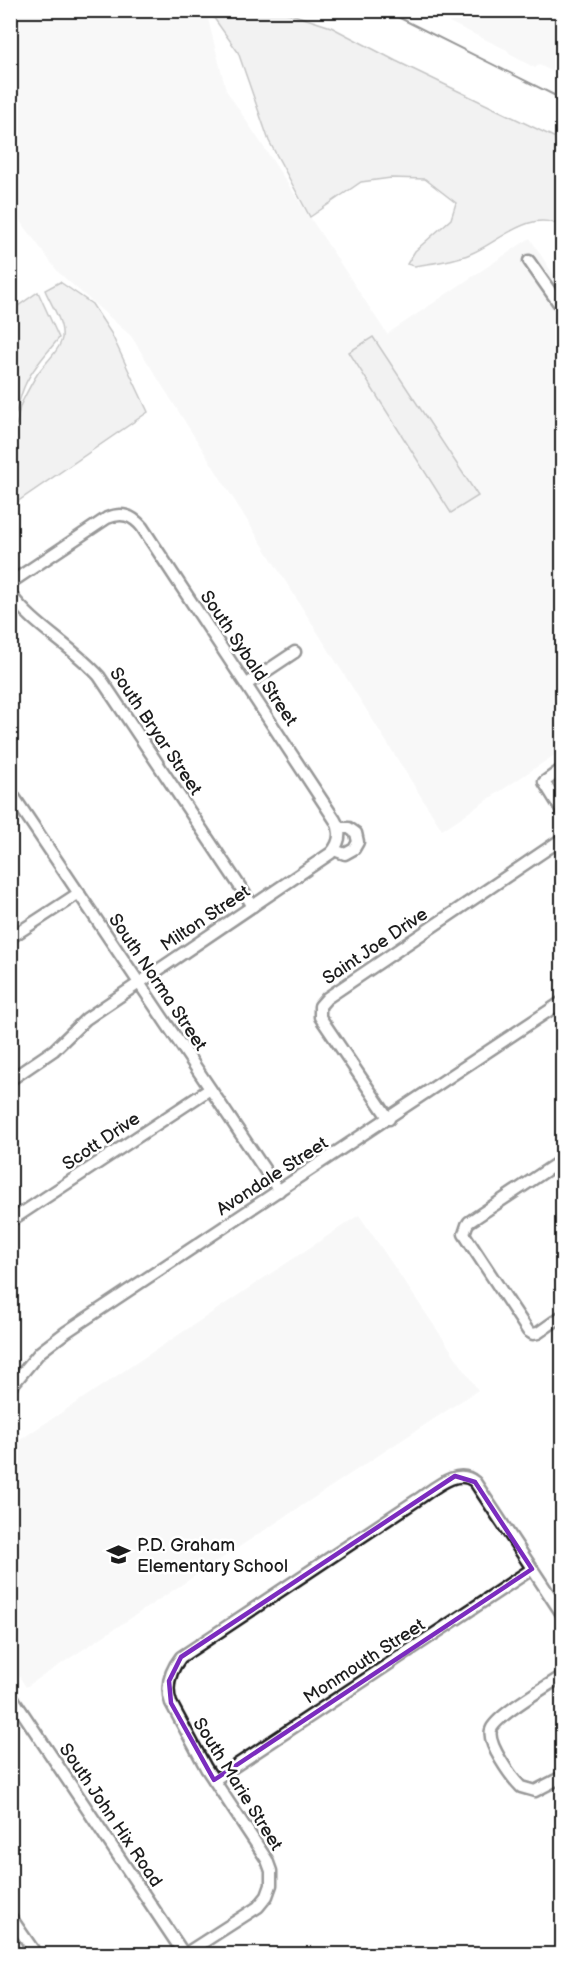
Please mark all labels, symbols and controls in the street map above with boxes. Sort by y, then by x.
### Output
street label: South Sybald Street [196,587,302,730]
street label: South Bryar Street [105,664,206,799]
street label: Milton Street [157,881,254,956]
street label: Saint Joe Drive [319,903,432,989]
street label: South Norma Street [104,910,211,1055]
street label: Scott Drive [59,1108,144,1175]
street label: Avondale Street [213,1132,332,1220]
place label: P.D. Graham Elementary School [137,1535,288,1577]
school or university icon: P.D. Graham Elementary School [106,1542,132,1568]
street label: Monmouth Street [300,1614,429,1708]
street label: South Marie Street [188,1714,287,1855]
street label: South John Hix Road [55,1739,166,1891]

